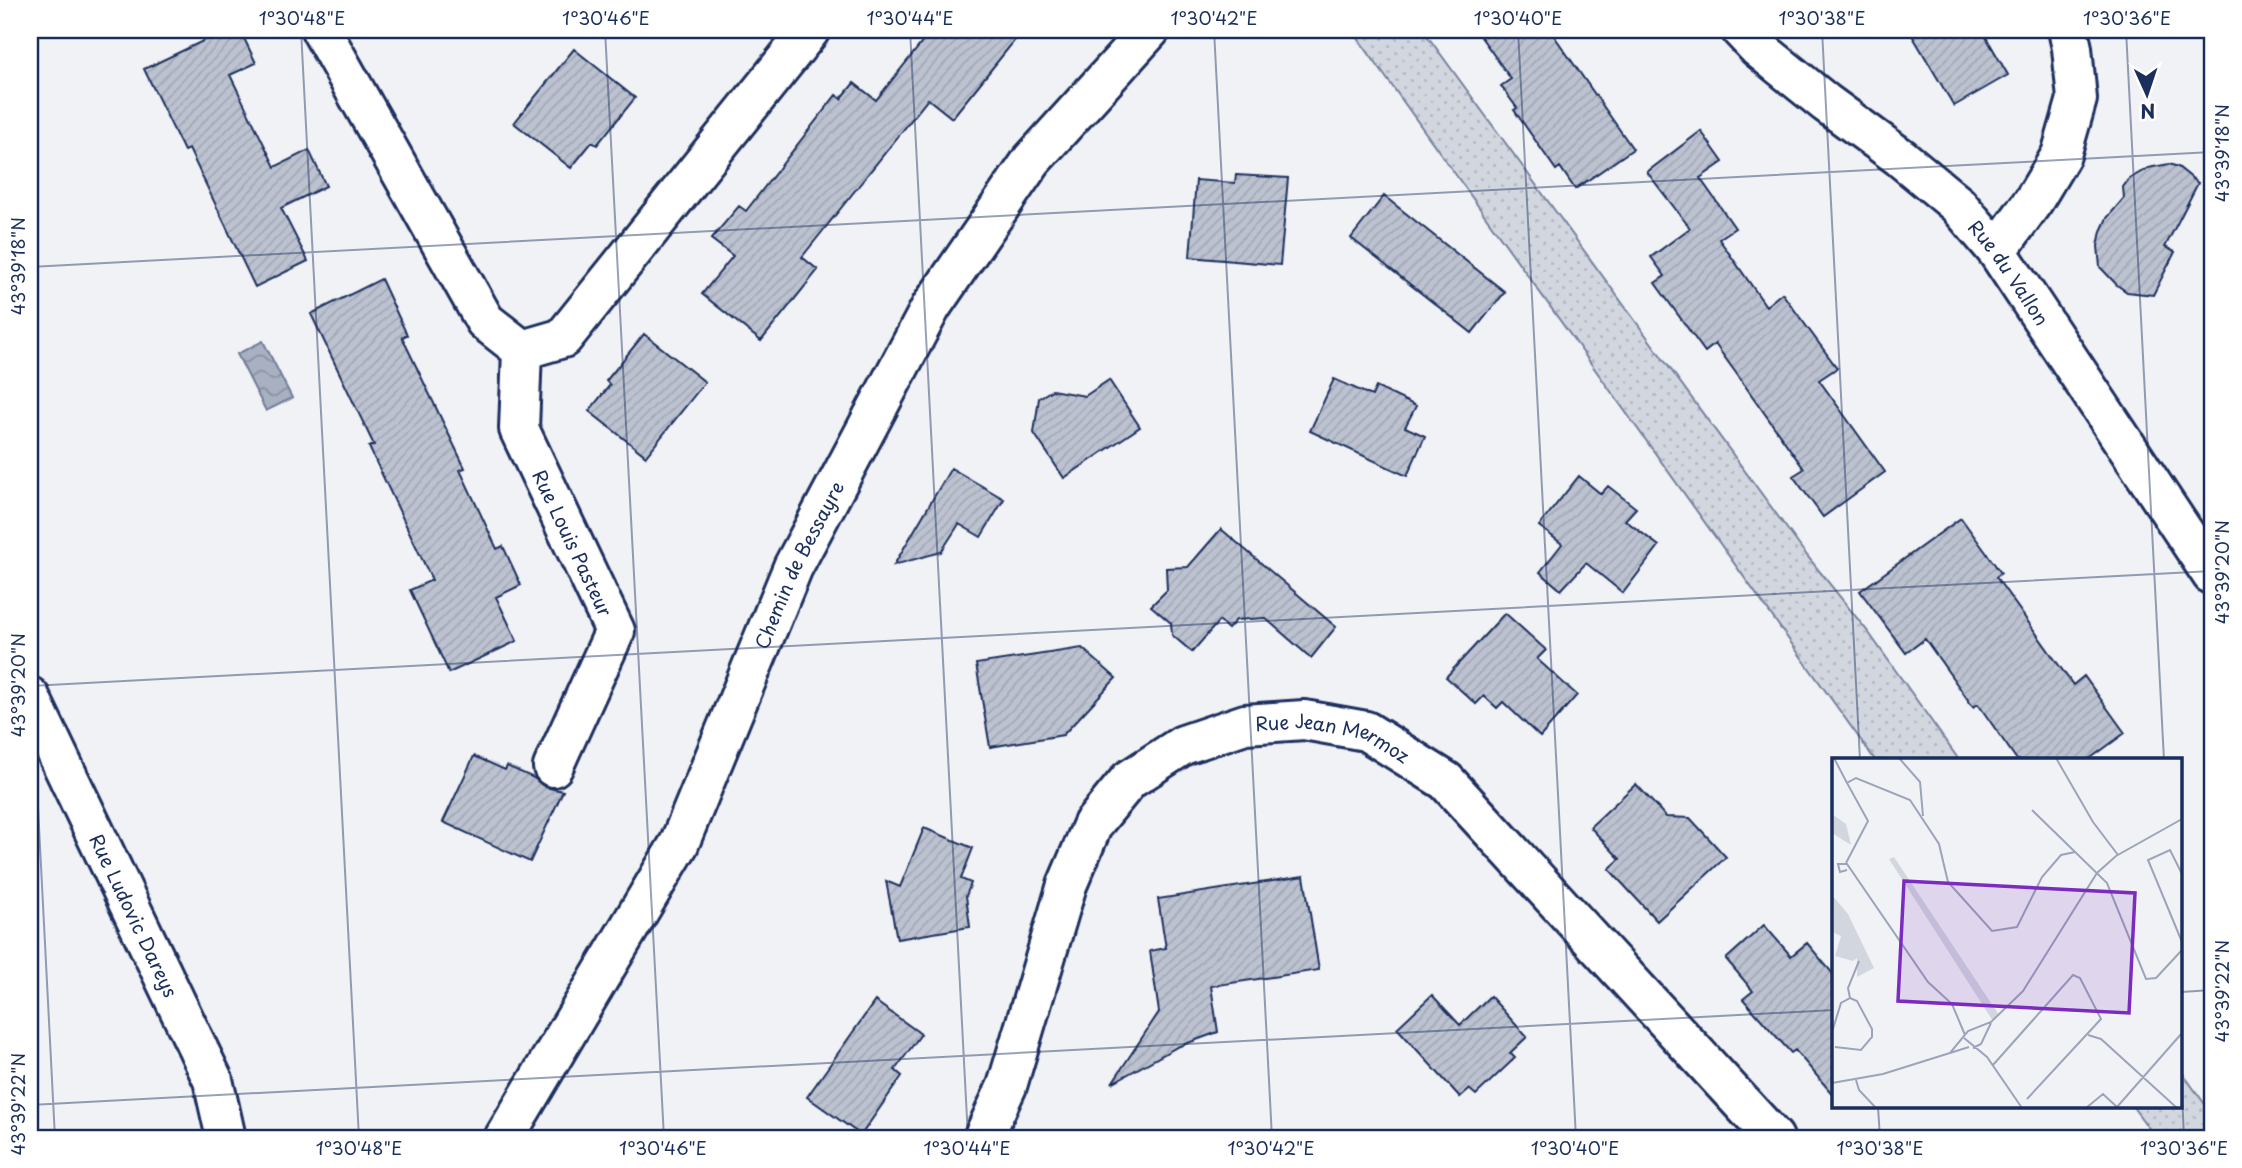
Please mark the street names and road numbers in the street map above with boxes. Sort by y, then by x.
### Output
street label: Rue du Vallon [1962,214,2056,331]
street label: Rue Louis Pasteur [526,465,620,621]
street label: Chemin de Bessayre [747,476,850,653]
street label: Rue Jean Mermoz [1254,706,1416,769]
street label: Rue Ludovic Dareys [83,829,185,1002]

